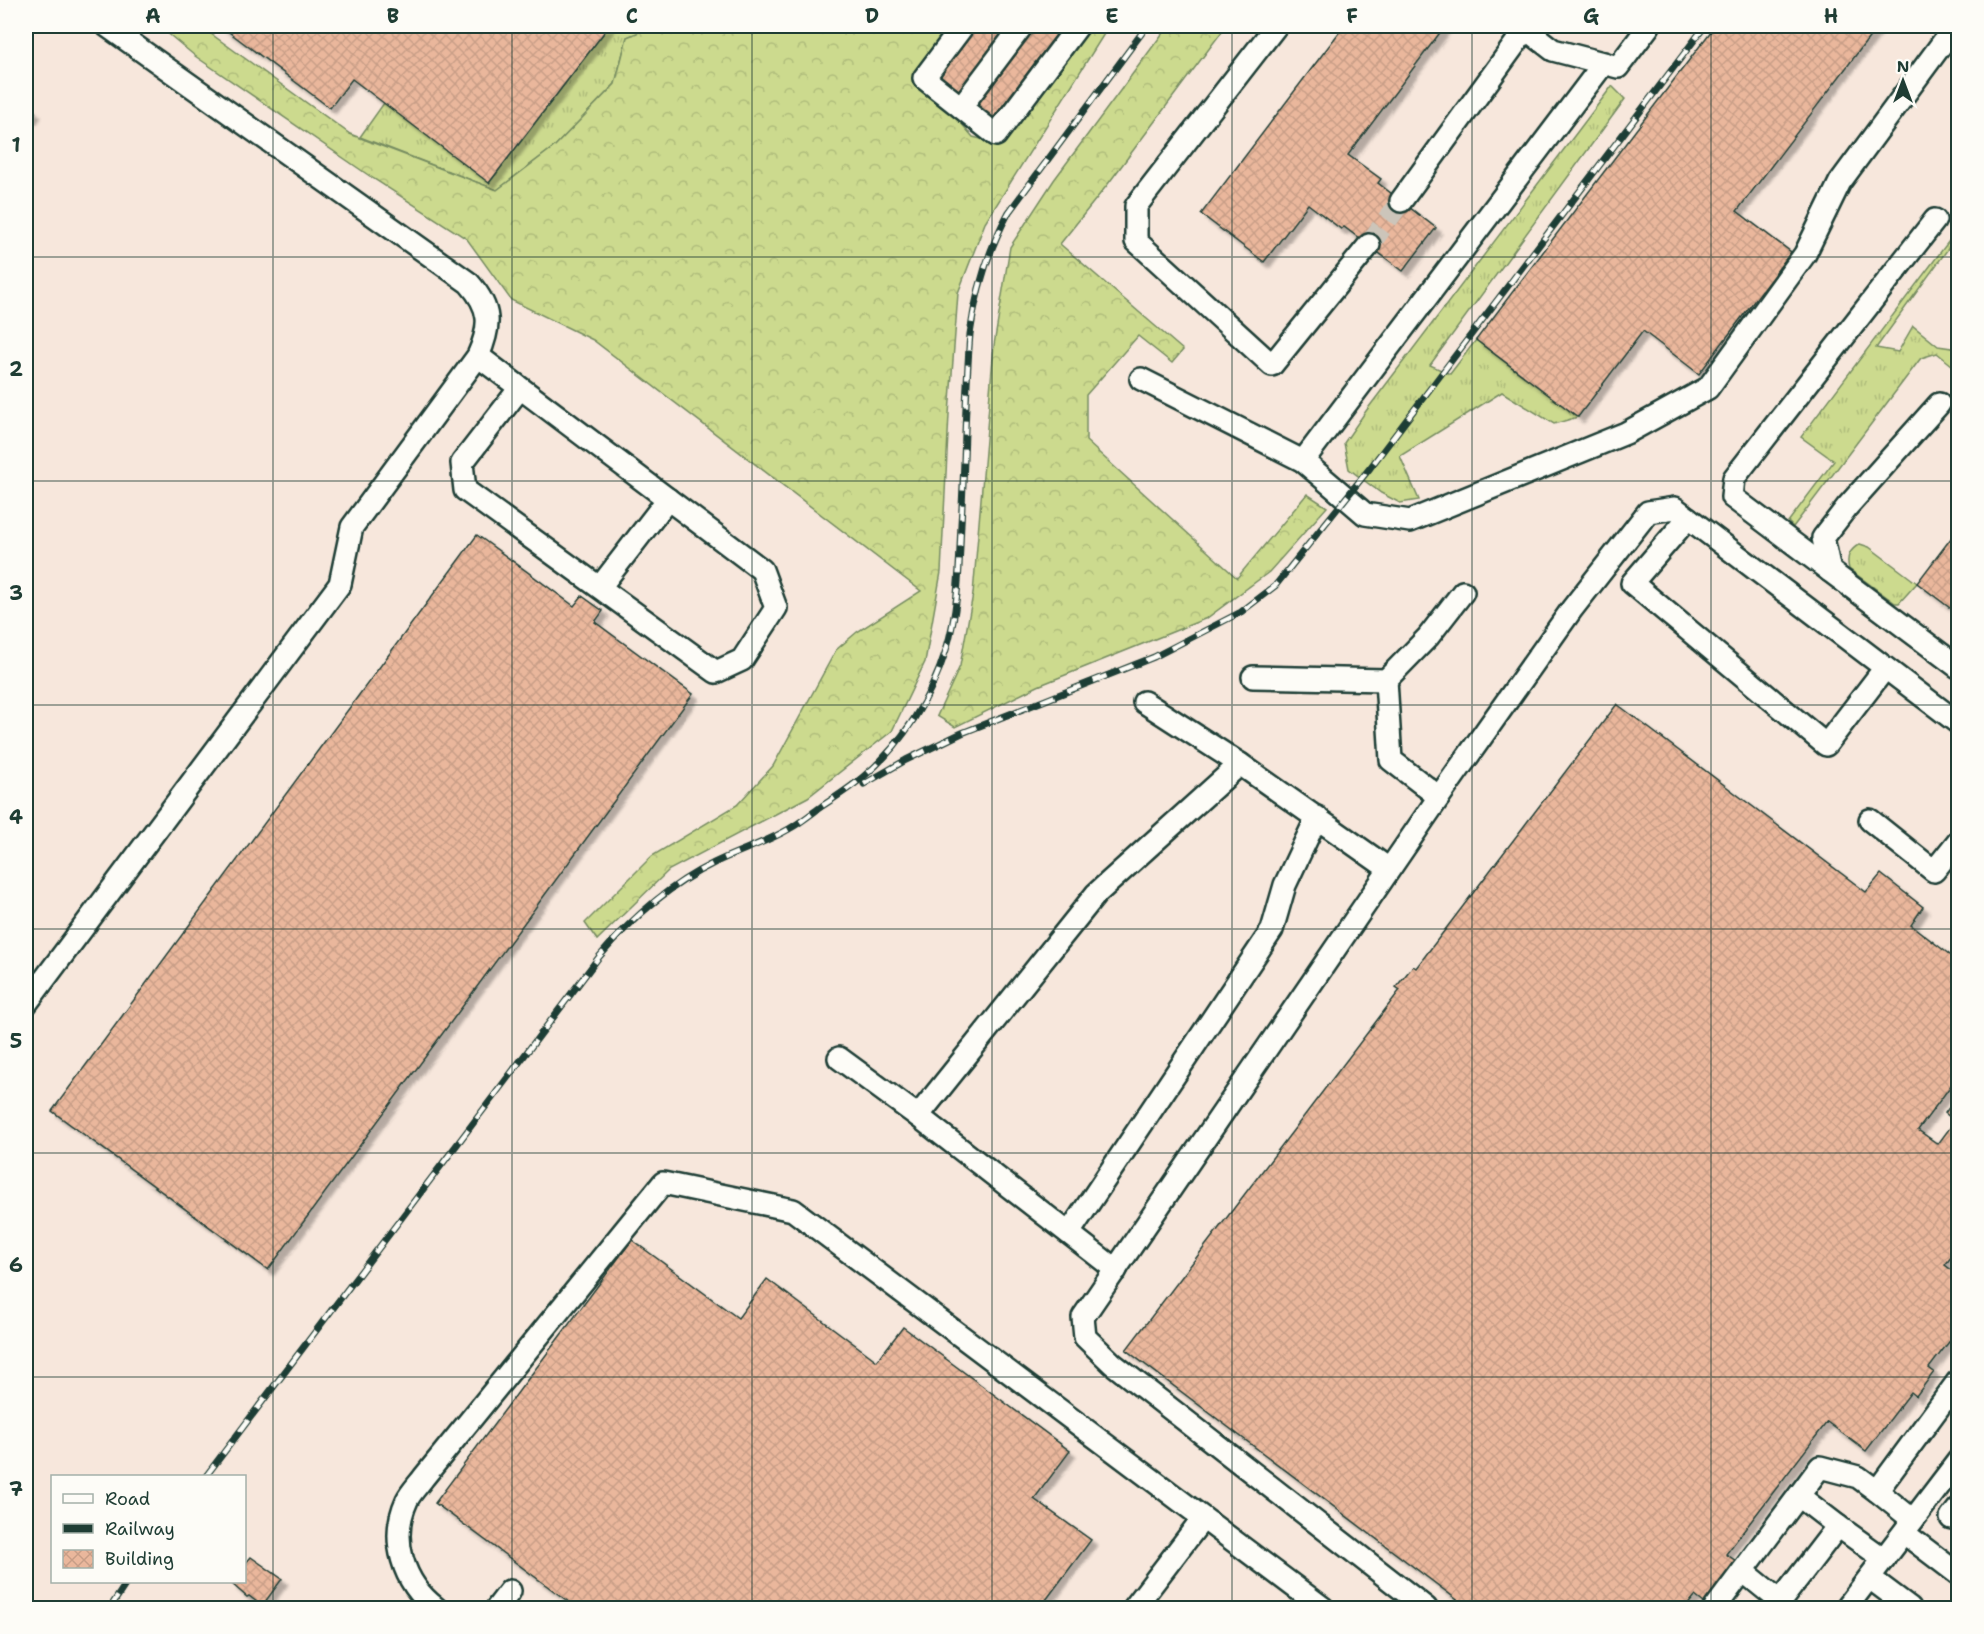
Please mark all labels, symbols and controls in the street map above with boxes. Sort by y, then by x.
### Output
text: A [145,3,161,29]
text: B [387,3,399,29]
text: C [626,3,638,29]
text: D [865,3,879,29]
text: E [1105,3,1119,29]
text: F [1346,3,1358,29]
text: G [1583,3,1599,29]
text: H [1824,3,1838,29]
north arrow [1873,51,1933,111]
text: N [1897,56,1909,77]
text: 1 [11,132,21,158]
text: 2 [9,356,23,382]
text: 3 [9,580,23,606]
text: 4 [9,804,23,830]
text: 5 [10,1028,22,1054]
text: 6 [9,1252,23,1278]
legend [51,1475,246,1583]
text: 7 [9,1476,23,1502]
text: Road [105,1487,150,1511]
text: Railway [105,1517,175,1541]
text: Building [105,1547,174,1571]

